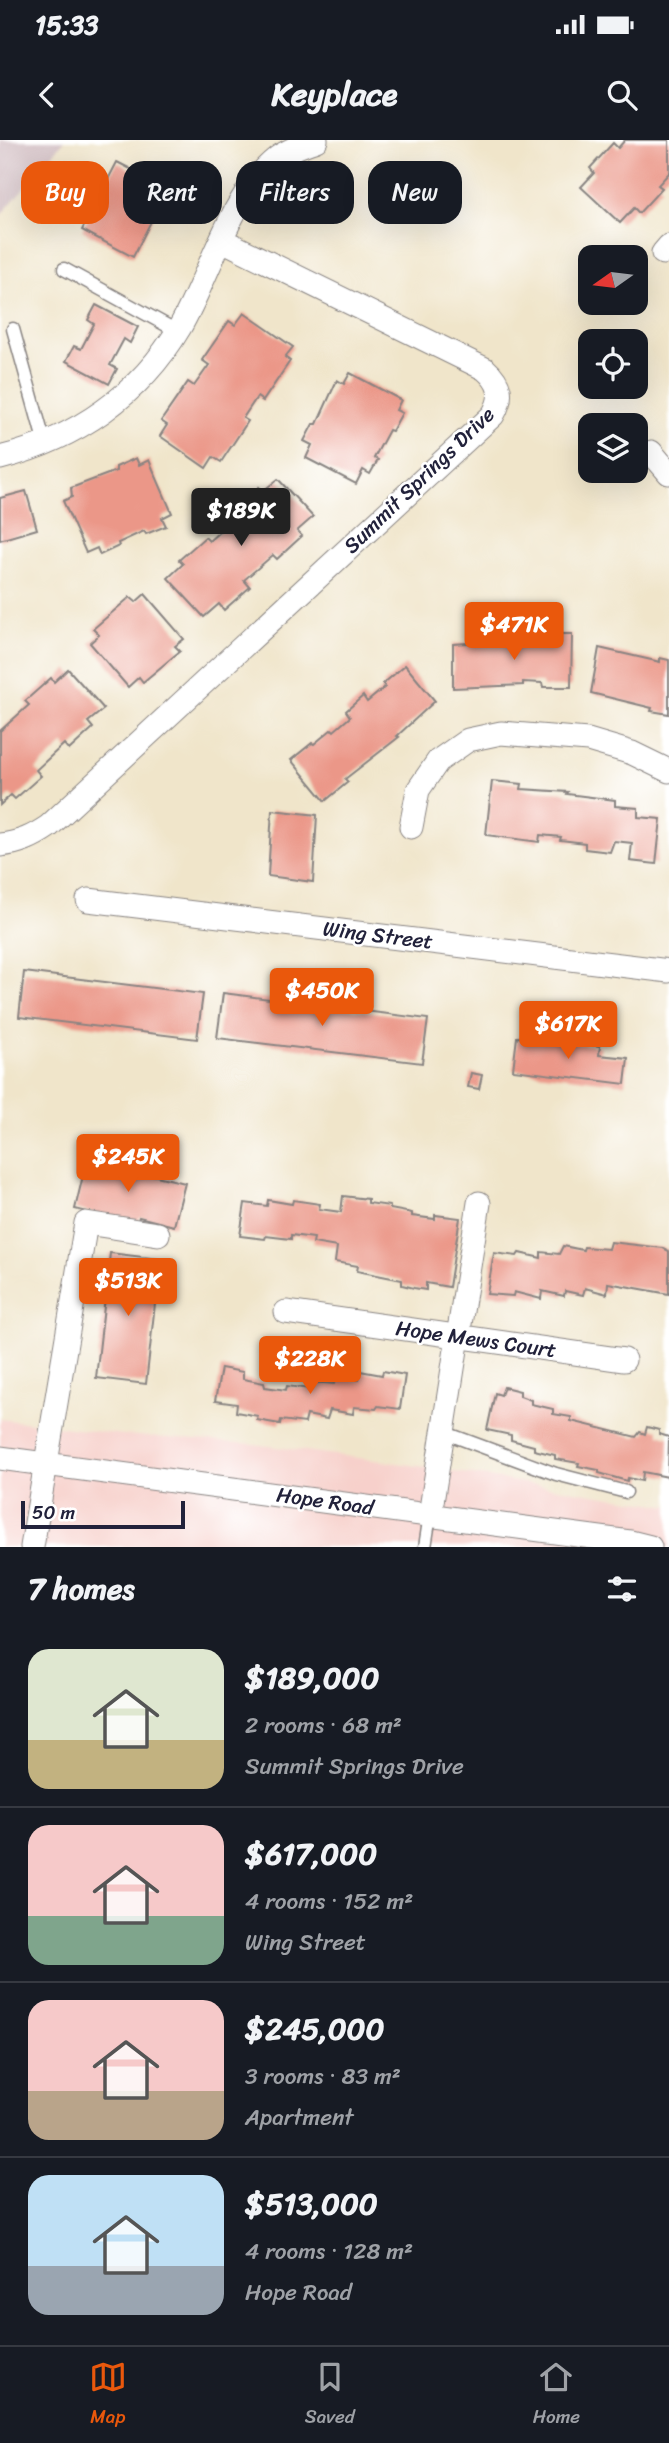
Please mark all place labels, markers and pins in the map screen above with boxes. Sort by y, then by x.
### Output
pin: $189K [192,488,290,548]
pin: $471K [465,602,563,662]
pin: $450K [273,968,371,1028]
pin: $617K [519,1002,617,1061]
pin: $245K [79,1135,177,1194]
pin: $513K [79,1258,177,1318]
pin: $228K [261,1336,359,1396]

